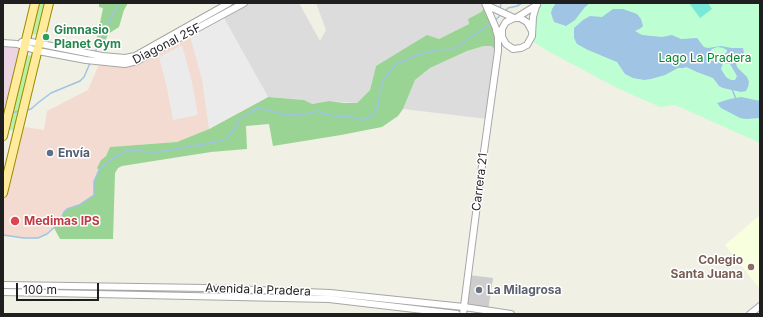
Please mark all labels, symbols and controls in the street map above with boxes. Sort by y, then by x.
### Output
street label: Diagonal 25F [130,21,204,67]
place label: Gimnasio Planet Gym [54,23,121,51]
marker: Gimnasio Planet Gym [41,32,51,42]
park label: Lago La Pradera [659,51,751,65]
place label: Envía [58,146,90,160]
marker: Envía [45,148,55,158]
street label: Carrera 21 [469,152,491,212]
place label: Medimas IPS [24,214,100,228]
marker: Medimas IPS [9,215,21,227]
place label: Colegio Santa Juana [671,253,743,281]
marker: Colegio Santa Juana [746,262,756,272]
scale bar [18,275,101,301]
street label: Avenida la Pradera [205,281,311,299]
text: 100 m [23,282,57,297]
place label: La Milagrosa [487,283,561,297]
marker: La Milagrosa [474,285,484,295]

